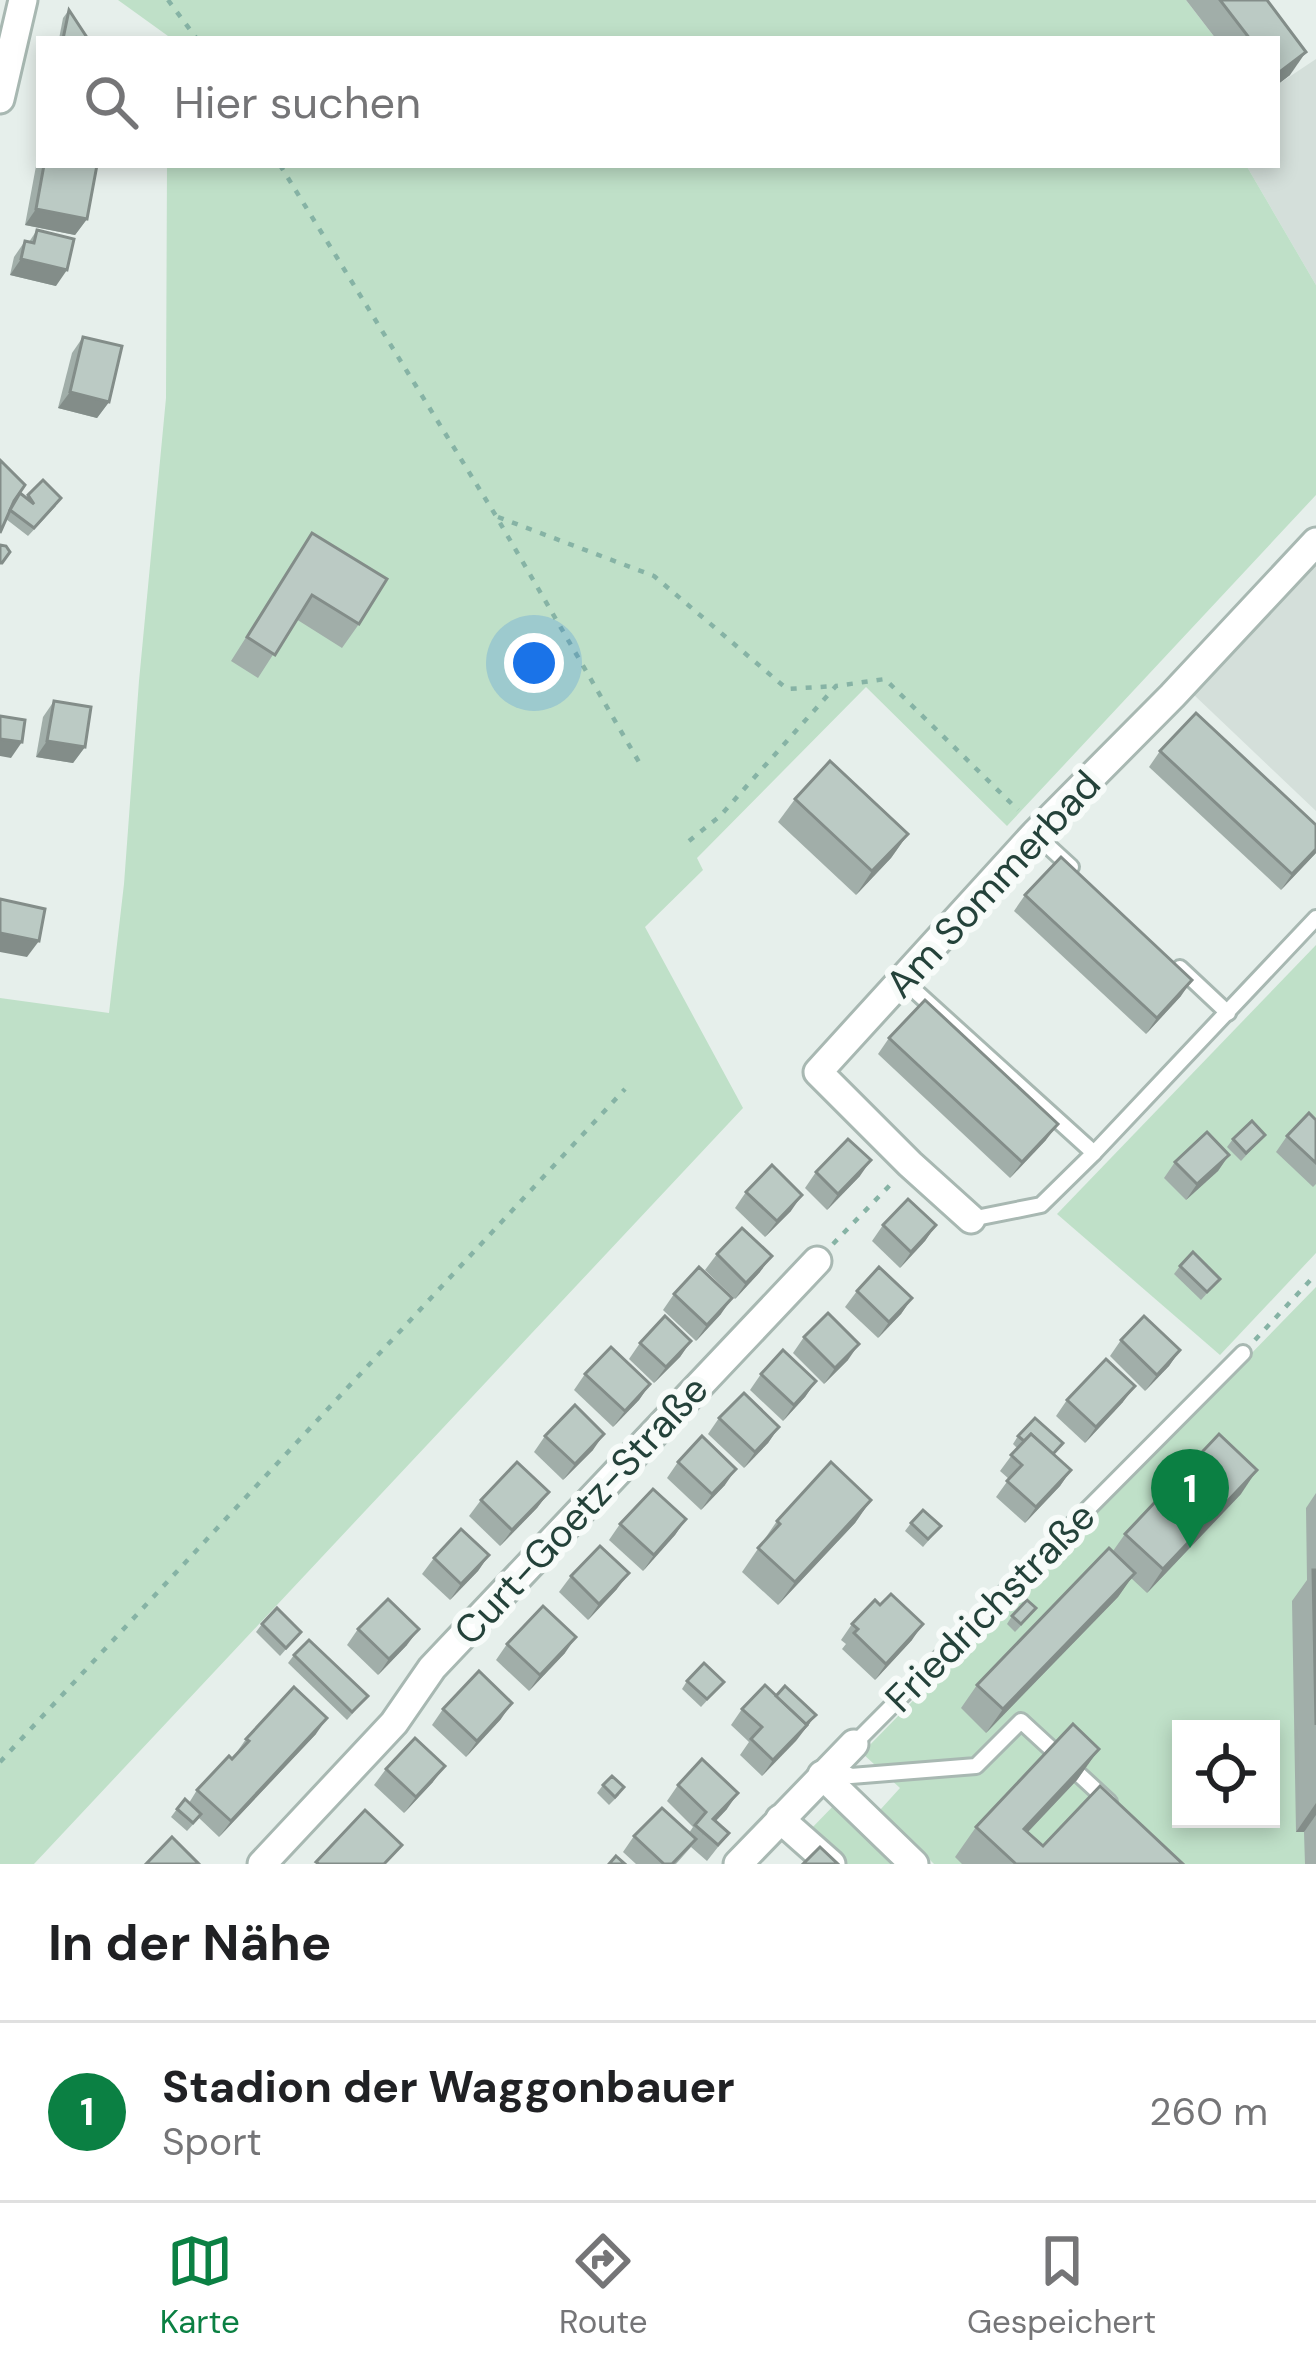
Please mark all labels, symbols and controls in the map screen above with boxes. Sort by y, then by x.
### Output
search box [36,36,1280,168]
icon: search [78,69,144,135]
text: Hier suchen [174,73,421,132]
your location [504,633,564,693]
street label: Am Sommerbad [874,759,1112,1009]
street label: Curt-Goetz-Straße [443,1364,719,1656]
pin: 1 [1151,1449,1229,1548]
street label: Friedrichstraße [874,1491,1106,1723]
map controls [1172,1720,1280,1828]
button: locate [1172,1720,1280,1828]
text: In der Nähe [48,1909,332,1976]
text: Stadion der Waggonbauer [162,2057,735,2116]
text: 1 [80,2086,94,2137]
text: 260 m [1149,2086,1268,2137]
text: Sport [162,2116,262,2167]
tab: Karte [160,2228,240,2343]
tab: Route [559,2228,647,2343]
tab: Gespeichert [967,2228,1156,2343]

